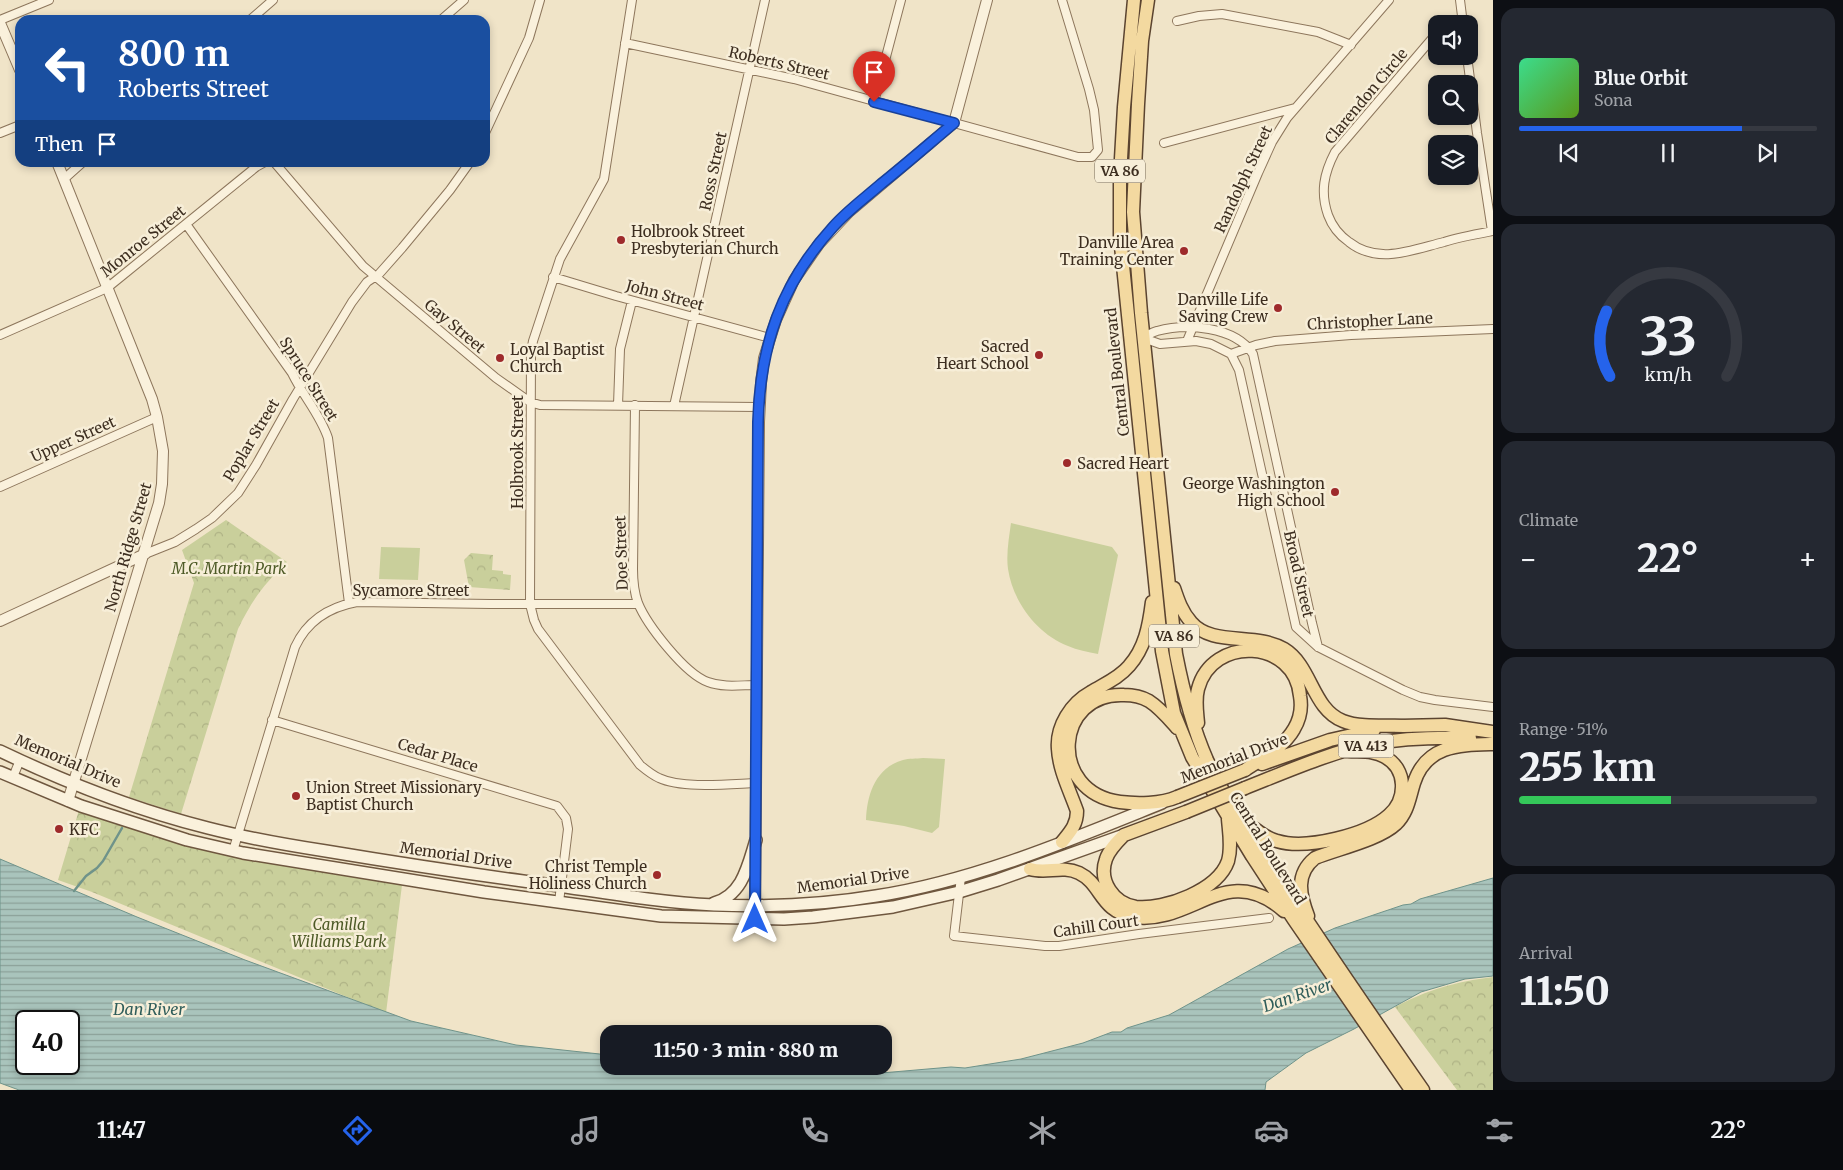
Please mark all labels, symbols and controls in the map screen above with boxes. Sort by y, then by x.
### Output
map controls [1428,15,1478,185]
button: sound [1428,15,1478,65]
text: 800 m [118,32,230,76]
icon: left [35,35,100,100]
street label: Roberts Street [727,42,831,84]
street label: Clarendon Circle [1321,44,1412,148]
pin [853,51,895,102]
icon: arrive [860,58,888,86]
text: Blue Orbit [1594,66,1688,90]
text: Roberts Street [118,75,269,103]
button: search [1428,75,1478,125]
text: Sona [1594,90,1632,110]
street label: Randolph Street [1210,122,1276,236]
icon: arrive [93,130,121,158]
street label: Ross Street [695,130,731,212]
text: Then [35,132,83,156]
button: layers [1428,135,1478,185]
icon: previous [1555,139,1583,167]
icon: pause [1654,139,1682,167]
icon: next [1753,139,1781,167]
road number: VA 86 [1095,160,1145,182]
street label: Monroe Street [97,201,189,281]
place label: Holbrook Street Presbyterian Church [631,222,779,258]
place label: Danville Area Training Center [1060,233,1174,269]
marker: Holbrook Street Presbyterian Church [615,234,627,246]
marker: Danville Area Training Center [1178,245,1190,257]
street label: John Street [623,275,706,315]
place label: Danville Life Saving Crew [1178,290,1268,326]
street label: Gay Street [421,295,489,357]
marker: Danville Life Saving Crew [1272,302,1284,314]
text: 33 [1639,304,1697,369]
street label: Central Boulevard [1101,307,1133,437]
street label: Christopher Lane [1307,308,1433,334]
street label: Spruce Street [276,333,343,425]
place label: Sacred Heart School [936,337,1029,373]
place label: Loyal Baptist Church [510,340,605,376]
marker: Sacred Heart School [1033,349,1045,361]
marker: Loyal Baptist Church [494,352,506,364]
text: km/h [1644,363,1692,386]
street label: Poplar Street [219,395,283,485]
street label: Holbrook Street [508,395,527,509]
street label: Upper Street [28,412,118,466]
place label: Sacred Heart [1077,454,1169,473]
marker: Sacred Heart [1061,457,1073,469]
place label: George Washington High School [1183,474,1325,510]
street label: North Ridge Street [100,480,156,614]
marker: George Washington High School [1329,486,1341,498]
text: Climate [1519,510,1578,530]
street label: Doe Street [610,515,632,591]
street label: Broad Street [1280,529,1318,620]
text: 22° [1637,535,1699,582]
text: − [1519,541,1538,577]
text: + [1798,541,1817,577]
park label: M.C. Martin Park [171,559,287,578]
street label: Sycamore Street [353,581,470,600]
road number: VA 86 [1149,624,1199,648]
text: Range · 51% [1519,719,1608,739]
street label: Memorial Drive [1178,729,1290,787]
street label: Memorial Drive [12,730,124,792]
street label: Cedar Place [396,734,480,776]
road number: VA 413 [1338,734,1394,758]
text: 255 km [1519,744,1656,791]
place label: Union Street Missionary Baptist Church [306,778,482,814]
street label: Central Boulevard [1226,788,1310,908]
marker: Union Street Missionary Baptist Church [290,790,302,802]
place label: KFC [69,820,99,839]
marker: KFC [53,823,65,835]
street label: Memorial Drive [399,838,513,872]
place label: Christ Temple Holiness Church [529,857,647,893]
street label: Memorial Drive [796,863,910,897]
marker: Christ Temple Holiness Church [651,869,663,881]
position arrow [728,892,780,944]
street label: Cahill Court [1052,911,1140,941]
park label: Camilla Williams Park [292,915,387,951]
text: Arrival [1519,943,1572,963]
text: 11:50 [1519,968,1610,1015]
water label: Dan River [1259,974,1335,1016]
water label: Dan River [112,999,185,1019]
speed limit sign: 40 [15,1010,80,1075]
text: 11:50 · 3 min · 880 m [654,1038,838,1062]
icon: directions [340,1113,375,1148]
icon: music [568,1113,603,1148]
icon: phone [797,1113,832,1148]
icon: climate [1025,1113,1060,1148]
icon: car [1254,1113,1289,1148]
icon: filters [1482,1113,1517,1148]
text: 11:47 [97,1116,146,1144]
text: 22° [1711,1116,1746,1144]

